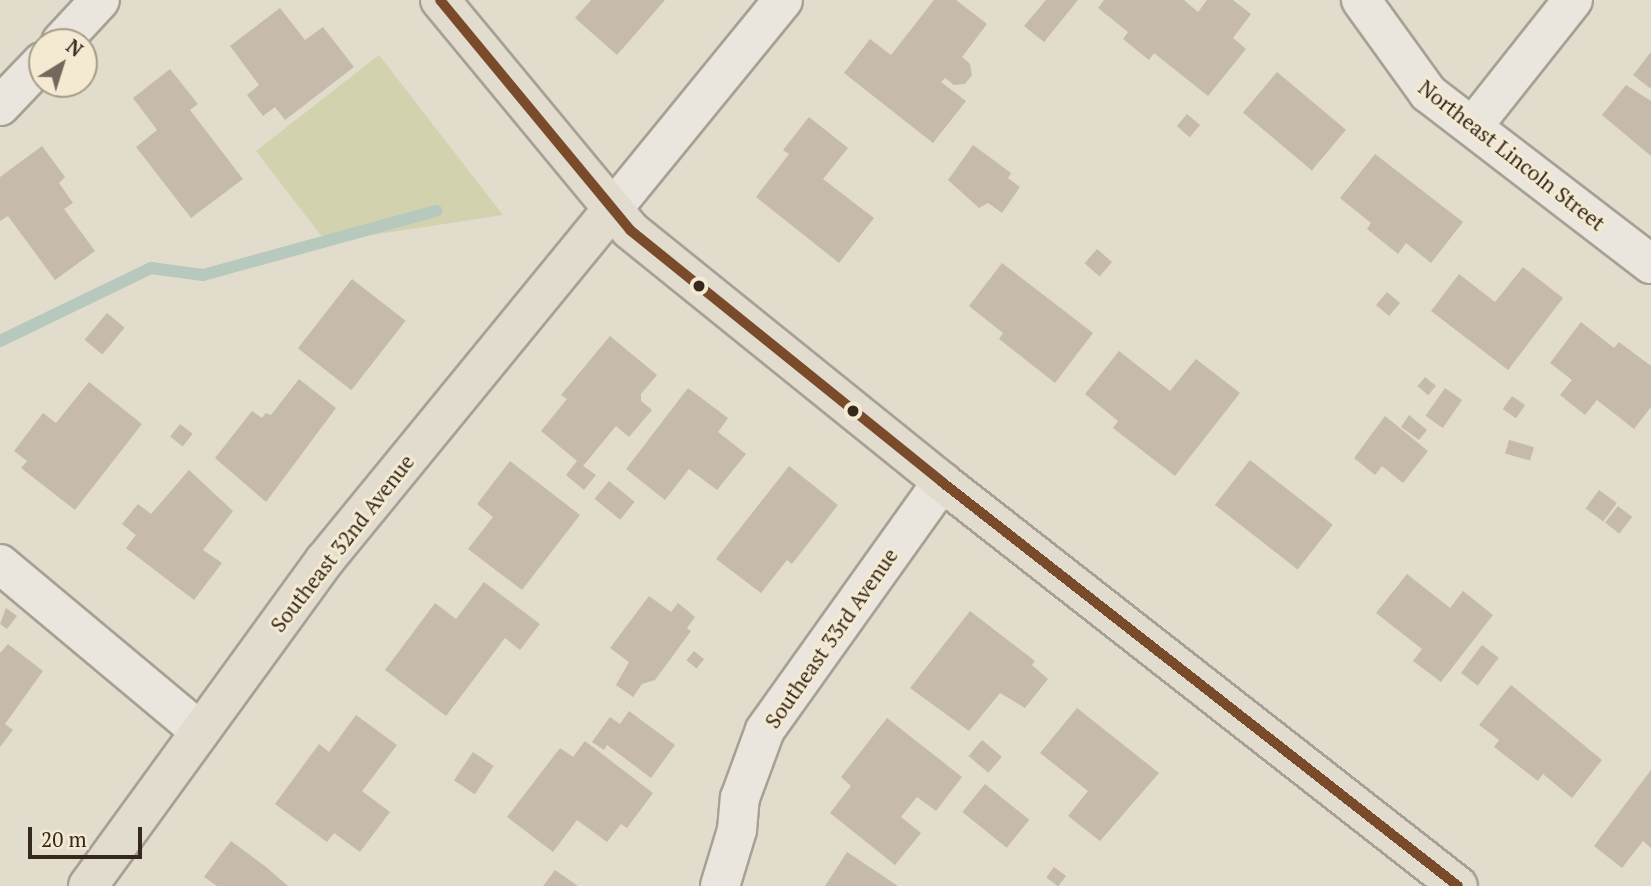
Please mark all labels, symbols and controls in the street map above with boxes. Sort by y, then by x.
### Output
north arrow [28,28,98,98]
text: N [62,33,88,62]
street label: Northeast Lincoln Street [1414,74,1610,236]
unlabelled marker [692,279,706,293]
unlabelled marker [846,404,860,418]
street label: Southeast 32nd Avenue [265,449,419,637]
street label: Southeast 33rd Avenue [759,543,903,733]
scale bar [32,812,145,856]
text: 20 m [41,825,87,853]

